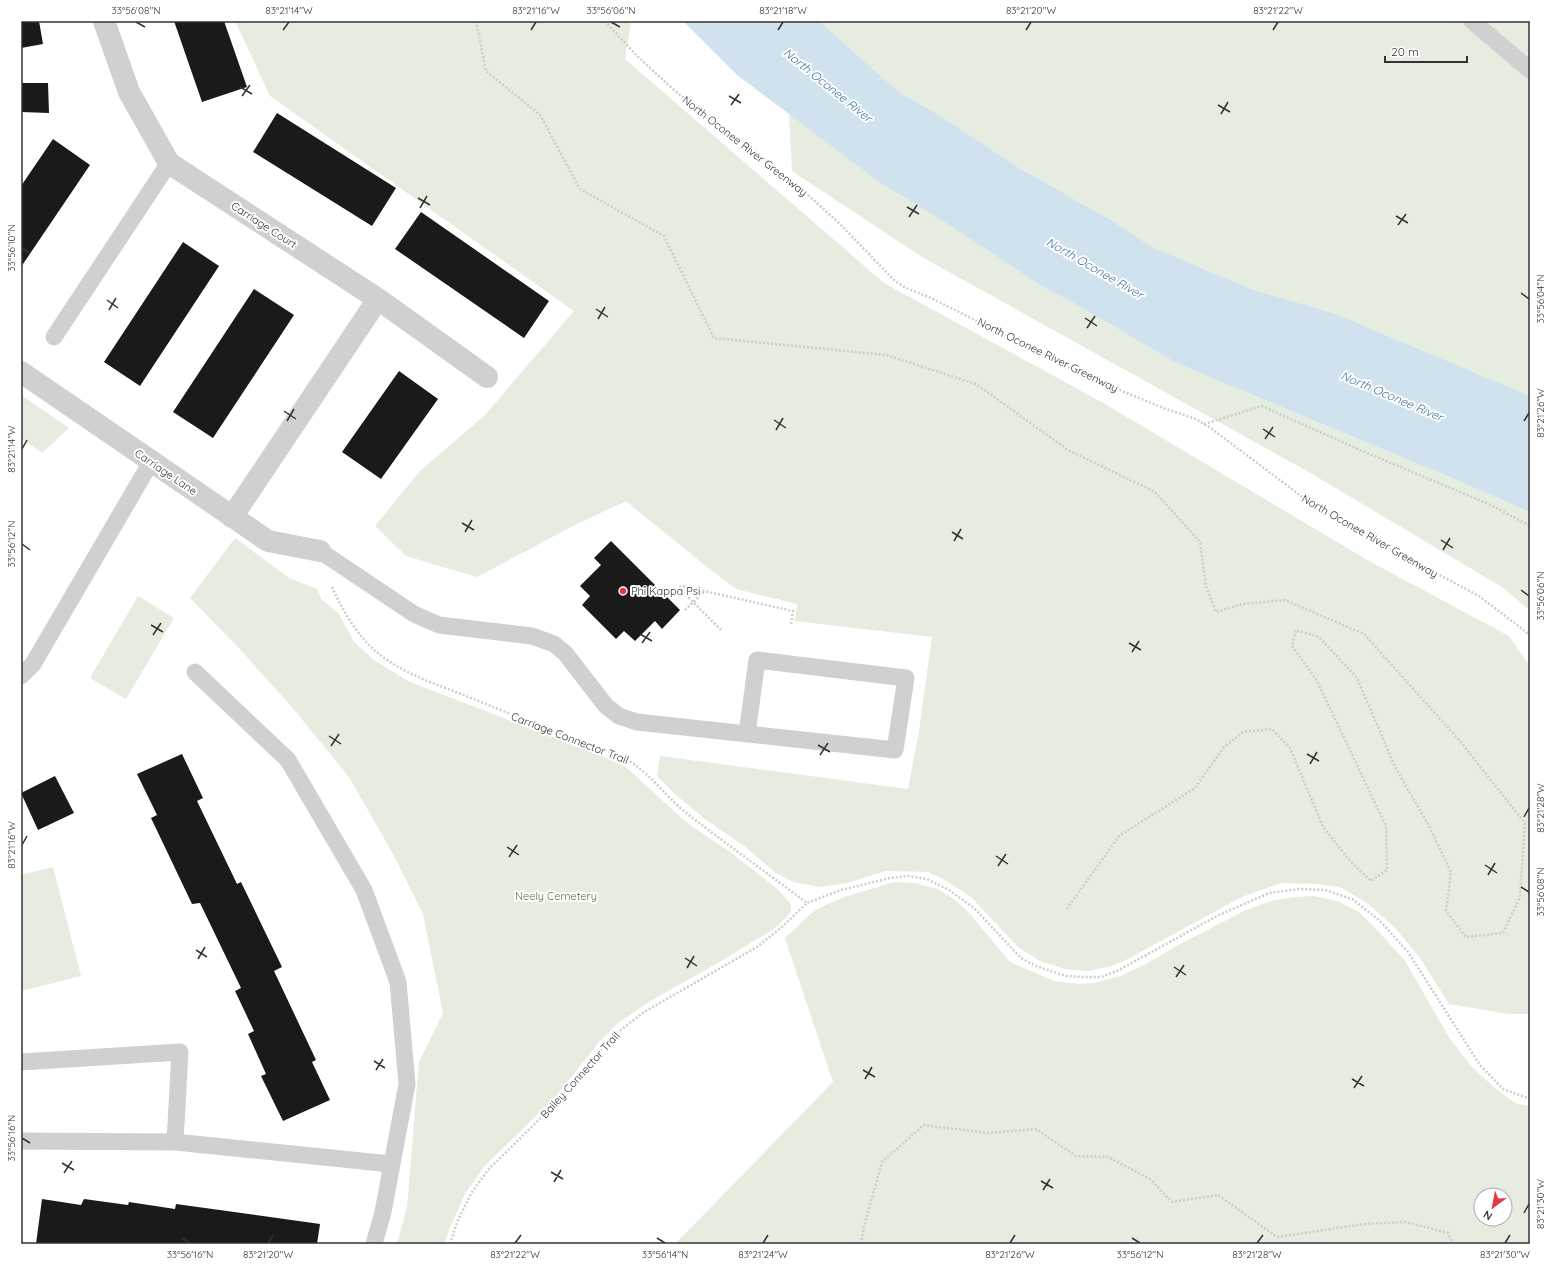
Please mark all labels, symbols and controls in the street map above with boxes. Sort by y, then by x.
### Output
text: 33°56'08"N [111,4,161,17]
text: 83°21'14"W [265,4,313,17]
text: 83°21'16"W [512,4,560,17]
text: 33°56'06"N [587,4,636,17]
text: 83°21'18"W [759,4,807,17]
text: 83°21'20"W [1006,4,1056,17]
text: 83°21'22"W [1253,4,1303,17]
scale bar [1385,38,1467,64]
text: 20 m [1391,44,1419,59]
water label: North Oconee River [781,45,876,126]
street label: North Oconee River Greenway [680,93,810,199]
street label: Carriage Court [229,199,300,252]
text: 33°56'10"N [5,224,18,272]
water label: North Oconee River [1044,234,1147,303]
text: 33°56'04"N [1534,275,1547,323]
street label: North Oconee River Greenway [975,315,1121,395]
water label: North Oconee River [1339,368,1447,425]
text: 83°21'26"W [1534,388,1547,438]
text: 83°21'14"W [5,425,18,473]
street label: Carriage Lane [132,446,200,498]
street label: North Oconee River Greenway [1299,491,1441,581]
text: 33°56'12"N [5,521,18,567]
text: 33°56'06"N [1534,572,1547,621]
place label: Phi Kappa Psi [631,584,700,598]
marker: Phi Kappa Psi [618,586,628,596]
street label: Carriage Connector Trail [509,709,631,767]
text: 83°21'28"W [1534,783,1547,833]
text: 83°21'16"W [5,821,18,869]
text: 33°56'08"N [1534,867,1547,917]
park label: Neely Cemetery [515,889,597,903]
street label: Bailey Connector Trail [537,1029,623,1121]
text: 33°56'16"N [5,1115,18,1161]
text: 83°21'30"W [1534,1179,1547,1229]
north arrow [1473,1187,1513,1227]
text: N [1481,1207,1495,1224]
text: 33°56'16"N [167,1248,213,1261]
text: 83°21'20"W [243,1248,293,1261]
text: 83°21'22"W [490,1248,540,1261]
text: 33°56'14"N [642,1248,688,1261]
text: 83°21'24"W [738,1248,788,1261]
text: 83°21'26"W [985,1248,1035,1261]
text: 33°56'12"N [1117,1248,1163,1261]
text: 83°21'28"W [1232,1248,1282,1261]
text: 83°21'30"W [1480,1248,1530,1261]

